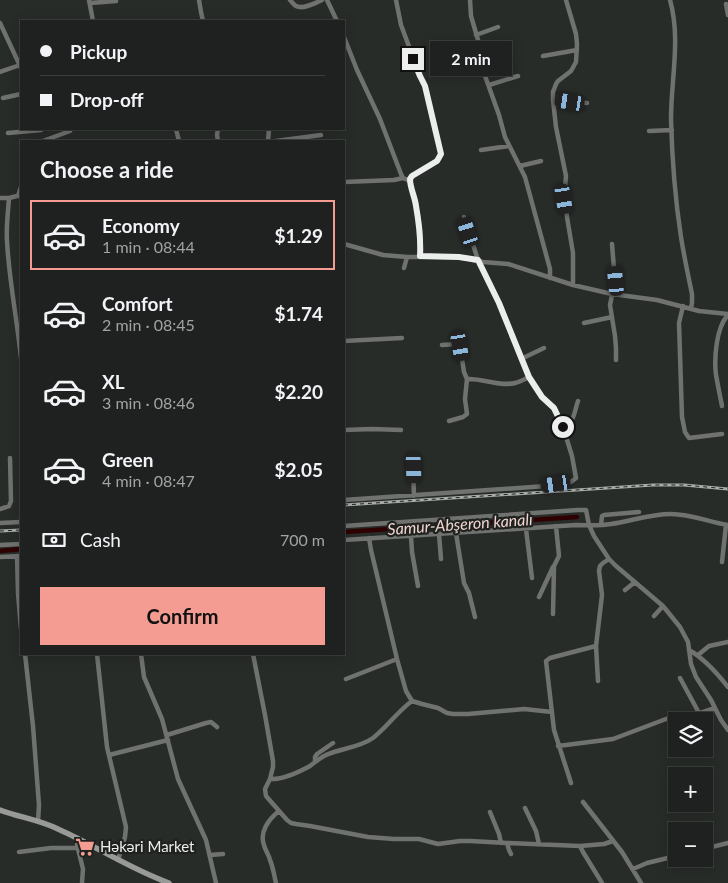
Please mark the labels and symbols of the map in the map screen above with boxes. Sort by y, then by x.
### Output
callout: 2 min [430,42,513,76]
route end [402,48,424,70]
car [554,92,585,112]
car [554,183,573,215]
car [456,215,479,249]
car [607,265,624,297]
car [450,330,469,362]
route start [552,416,574,438]
car [405,453,422,483]
car [540,474,571,494]
water label: Samur-Abşeron kanalı [387,509,533,538]
supermarket icon: Həkəri Market [74,836,96,858]
place label: Həkəri Market [100,837,195,855]

